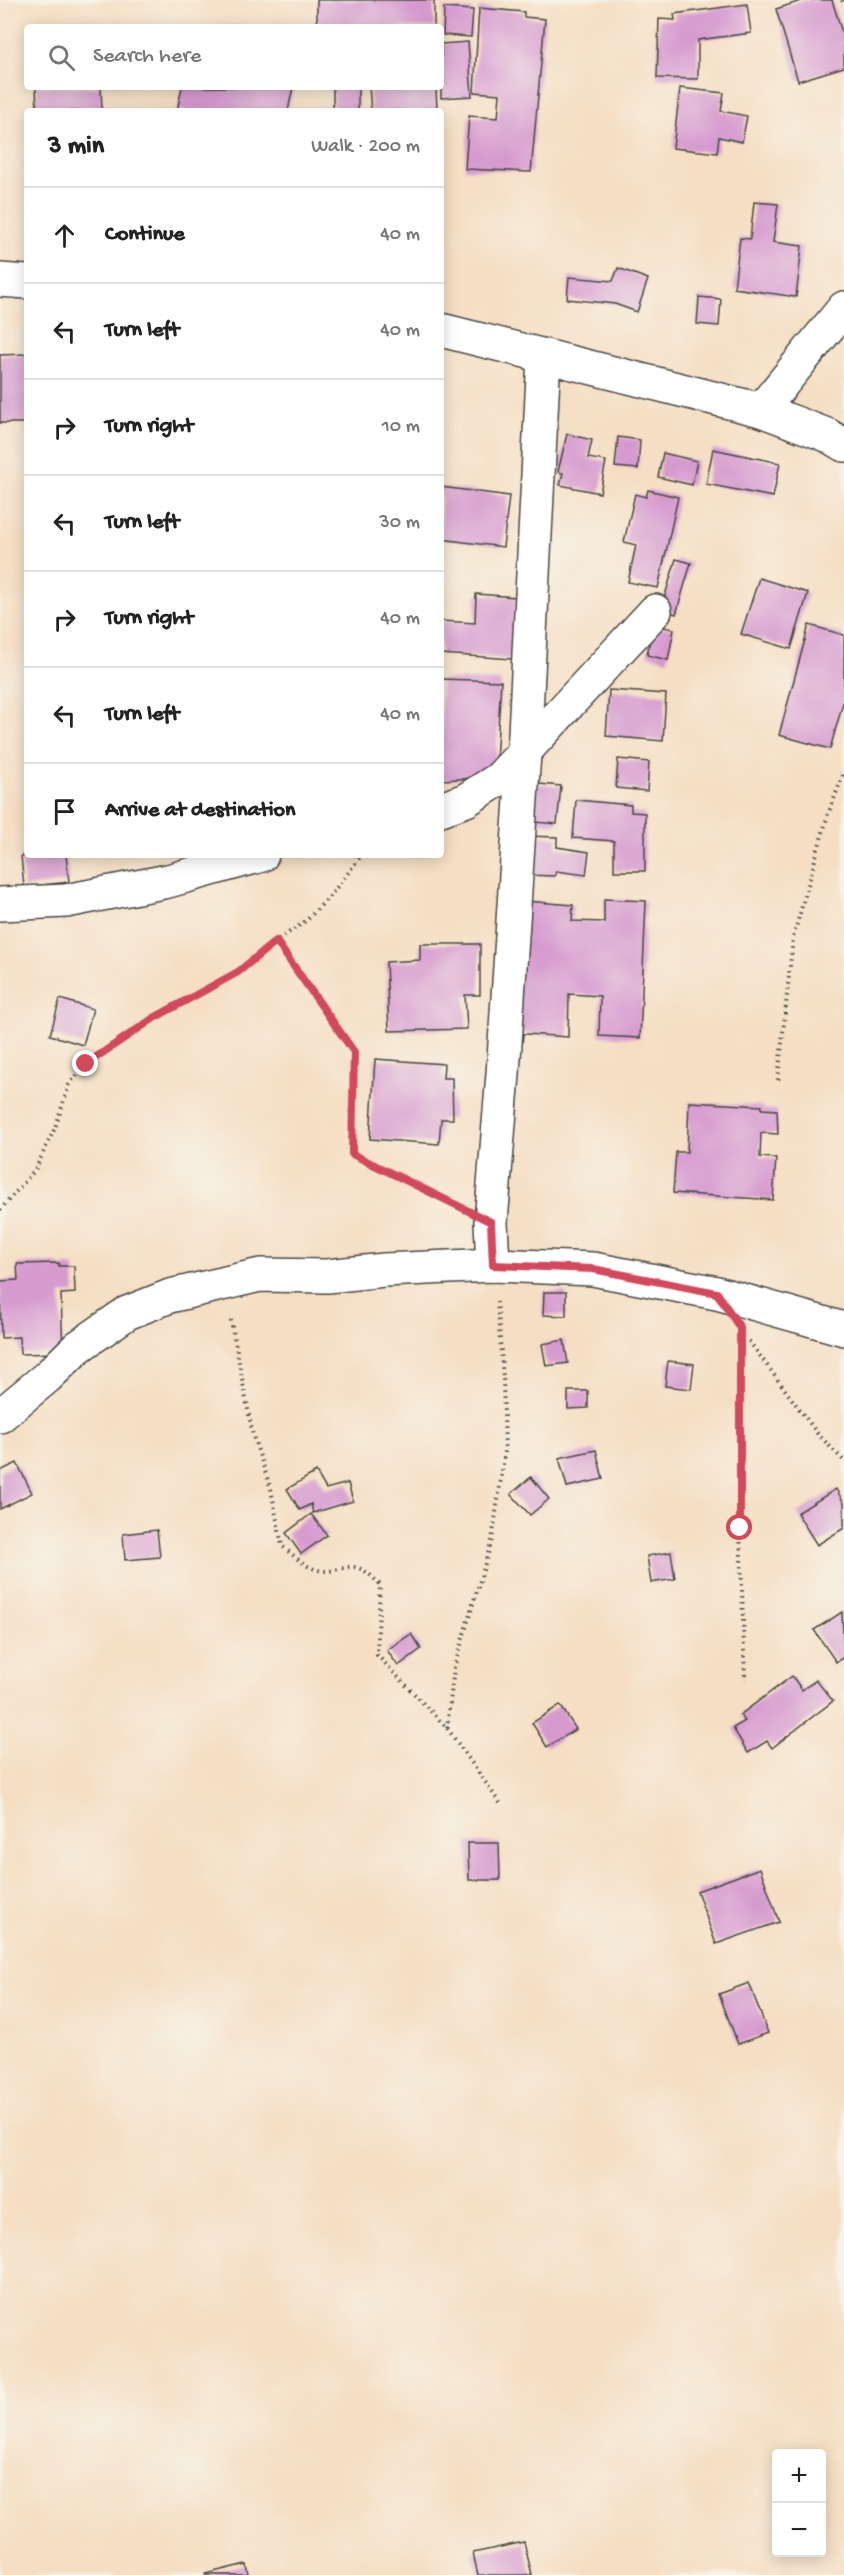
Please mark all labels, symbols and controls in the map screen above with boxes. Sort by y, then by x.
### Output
search box [24,24,444,90]
icon: search [45,41,78,74]
text: Search here [93,44,201,70]
text: 3 min [48,132,104,163]
text: Walk · 200 m [311,136,420,159]
icon: ahead [48,219,81,252]
text: Continue [105,222,185,248]
text: 40 m [380,224,420,247]
icon: left [48,315,81,348]
text: Turn left [105,318,179,344]
text: 40 m [380,320,420,343]
icon: right [48,411,81,444]
text: Turn right [105,414,193,440]
text: 10 m [382,416,420,439]
icon: left [48,507,81,540]
text: Turn left [105,510,179,536]
text: 30 m [379,512,420,535]
icon: right [48,603,81,636]
text: Turn right [105,606,193,632]
text: 40 m [380,608,420,631]
icon: left [48,699,81,732]
text: Turn left [105,702,179,728]
text: 40 m [380,704,420,727]
icon: arrive [48,795,81,828]
text: Arrive at destination [105,798,295,824]
route end [72,1050,98,1076]
route start [726,1514,752,1540]
map controls [772,2449,826,2557]
button: + [772,2449,826,2503]
button: − [772,2503,826,2557]

